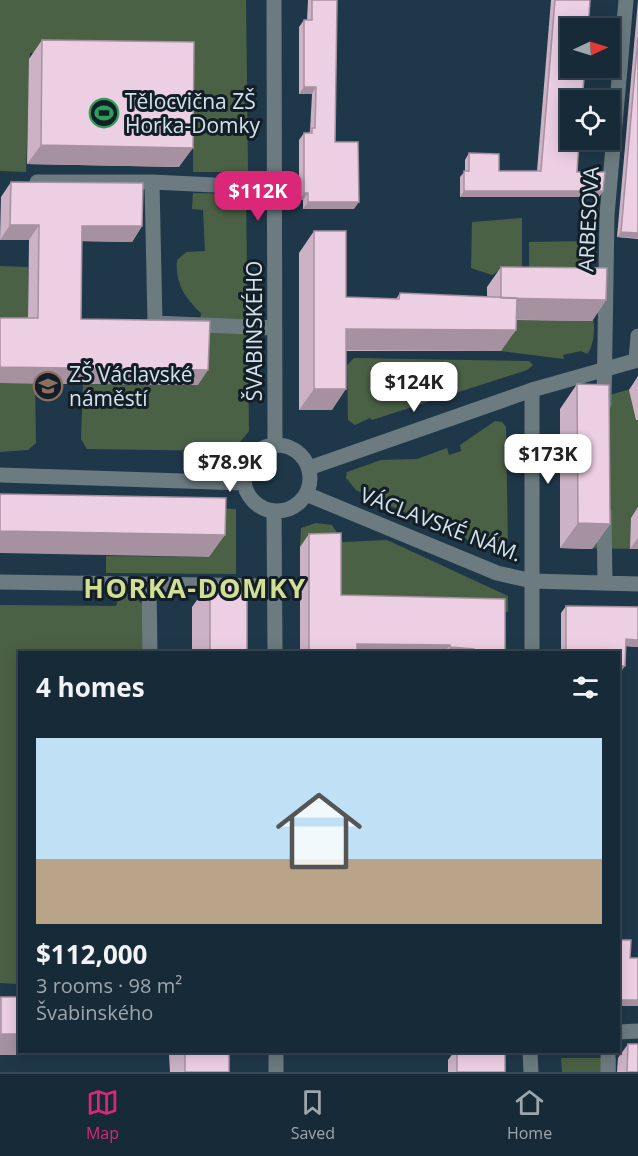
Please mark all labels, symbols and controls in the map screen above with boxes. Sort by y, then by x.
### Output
north arrow [560,18,620,78]
map controls [560,18,620,150]
place label: Tělocvična ZŠ Horka-Domky [125,87,261,139]
button: locate [560,90,620,150]
sports icon: Tělocvična ZŠ Horka-Domky [88,97,120,129]
street label: ARBESOVA [571,165,605,272]
pin: $112K [216,171,300,222]
text: $112K [228,177,288,204]
street label: ŠVABINSKÉHO [240,261,268,401]
place label: ZŠ Václavské náměstí [69,360,193,412]
pin: $124K [372,362,456,413]
text: $124K [384,368,444,395]
school or university icon: ZŠ Václavské náměstí [32,370,64,402]
pin: $173K [506,434,590,485]
text: $173K [518,440,578,467]
pin: $78.9K [181,442,279,493]
text: $78.9K [198,448,262,475]
street label: VÁCLAVSKÉ NÁM. [356,480,526,568]
district label: HORKA-DOMKY [83,569,307,606]
text: 4 homes [36,669,145,705]
icon: filters [569,671,602,704]
icon: home [265,777,373,885]
text: $112,000 [36,936,147,972]
text: 3 rooms · 98 m² [36,972,182,999]
text: Švabinského [36,999,153,1026]
tab: Map [86,1086,119,1144]
tab: Saved [291,1086,335,1144]
tab: Home [507,1086,552,1144]

